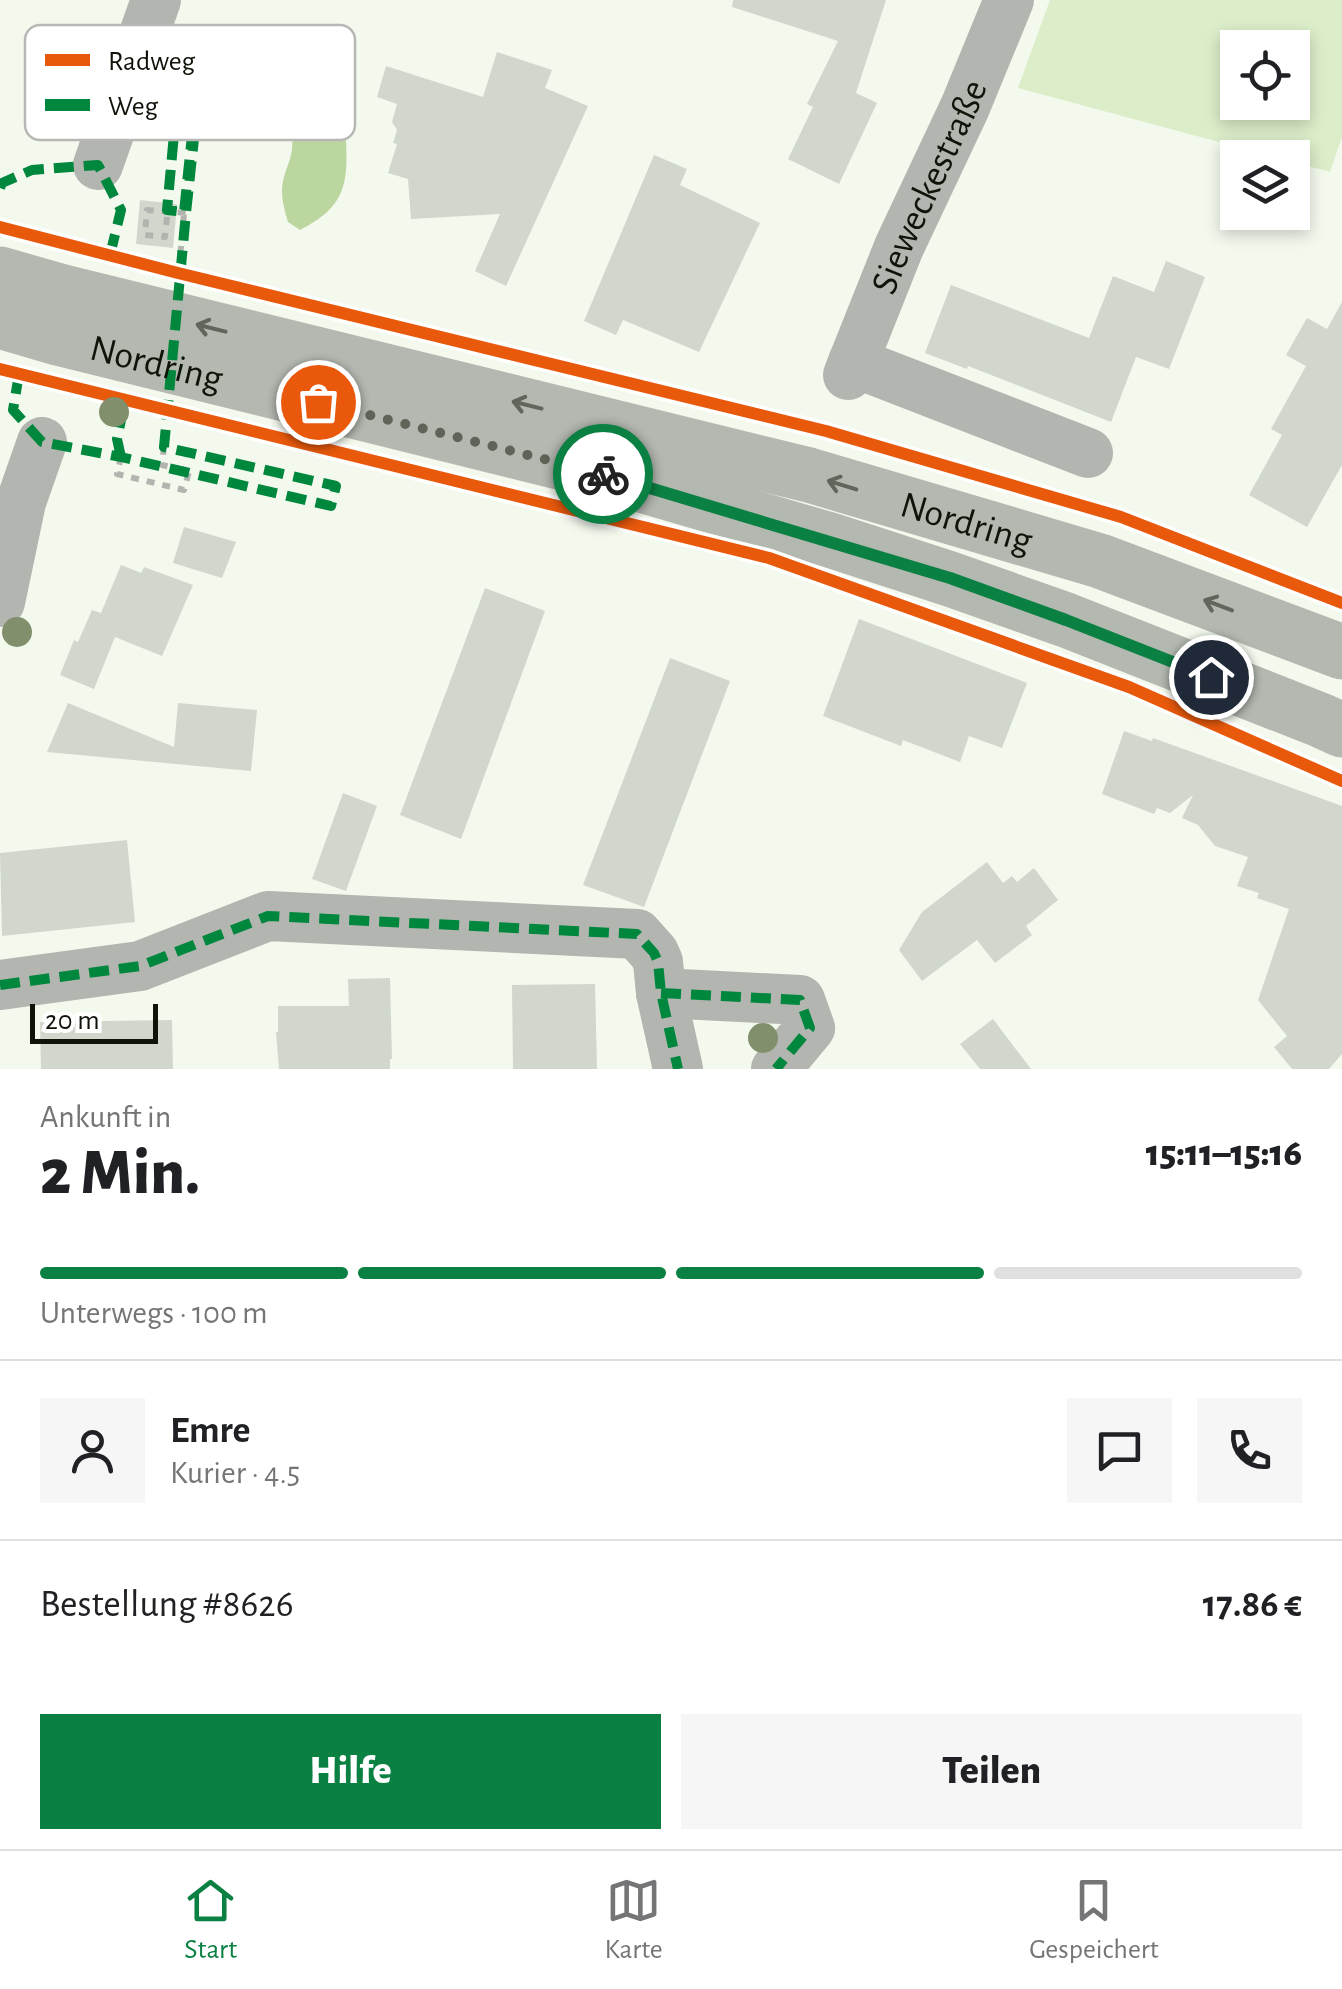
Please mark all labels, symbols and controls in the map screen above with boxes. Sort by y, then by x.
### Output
legend [25,25,355,140]
map controls [1220,30,1310,230]
button: locate [1220,30,1310,120]
text: Radweg [108,48,195,76]
street label: Sieweckestraße [865,75,995,299]
text: Weg [108,93,158,121]
button: layers [1220,140,1310,230]
one-way arrow [196,318,228,336]
street label: Nordring [86,330,227,399]
pin [276,360,361,445]
icon: bag [291,375,346,430]
one-way arrow [512,395,544,413]
courier [553,424,653,524]
icon: bike [576,447,631,502]
one-way arrow [827,475,858,493]
street label: Nordring [896,486,1037,561]
one-way arrow [1203,595,1234,613]
pin [1169,635,1254,720]
icon: home [1184,650,1239,705]
scale bar [30,999,158,1044]
text: 20 m [45,1007,100,1035]
text: Ankunft in [40,1101,171,1133]
text: 15:11–15:16 [1146,1135,1302,1173]
text: 2 Min. [40,1141,200,1206]
text: Unterwegs · 100 m [40,1297,268,1329]
button: person [40,1398,145,1503]
button: chat [1067,1398,1172,1503]
button: phone [1197,1398,1302,1503]
text: Emre [170,1412,251,1450]
text: Kurier · 4.5 [170,1457,300,1489]
text: Bestellung #8626 [40,1586,294,1624]
text: 17.86 € [1203,1586,1302,1624]
button: Hilfe [40,1714,661,1829]
button: Teilen [681,1714,1302,1829]
tab: Start [183,1873,238,1967]
tab: Karte [605,1873,663,1967]
tab: Gespeichert [1029,1873,1159,1967]

